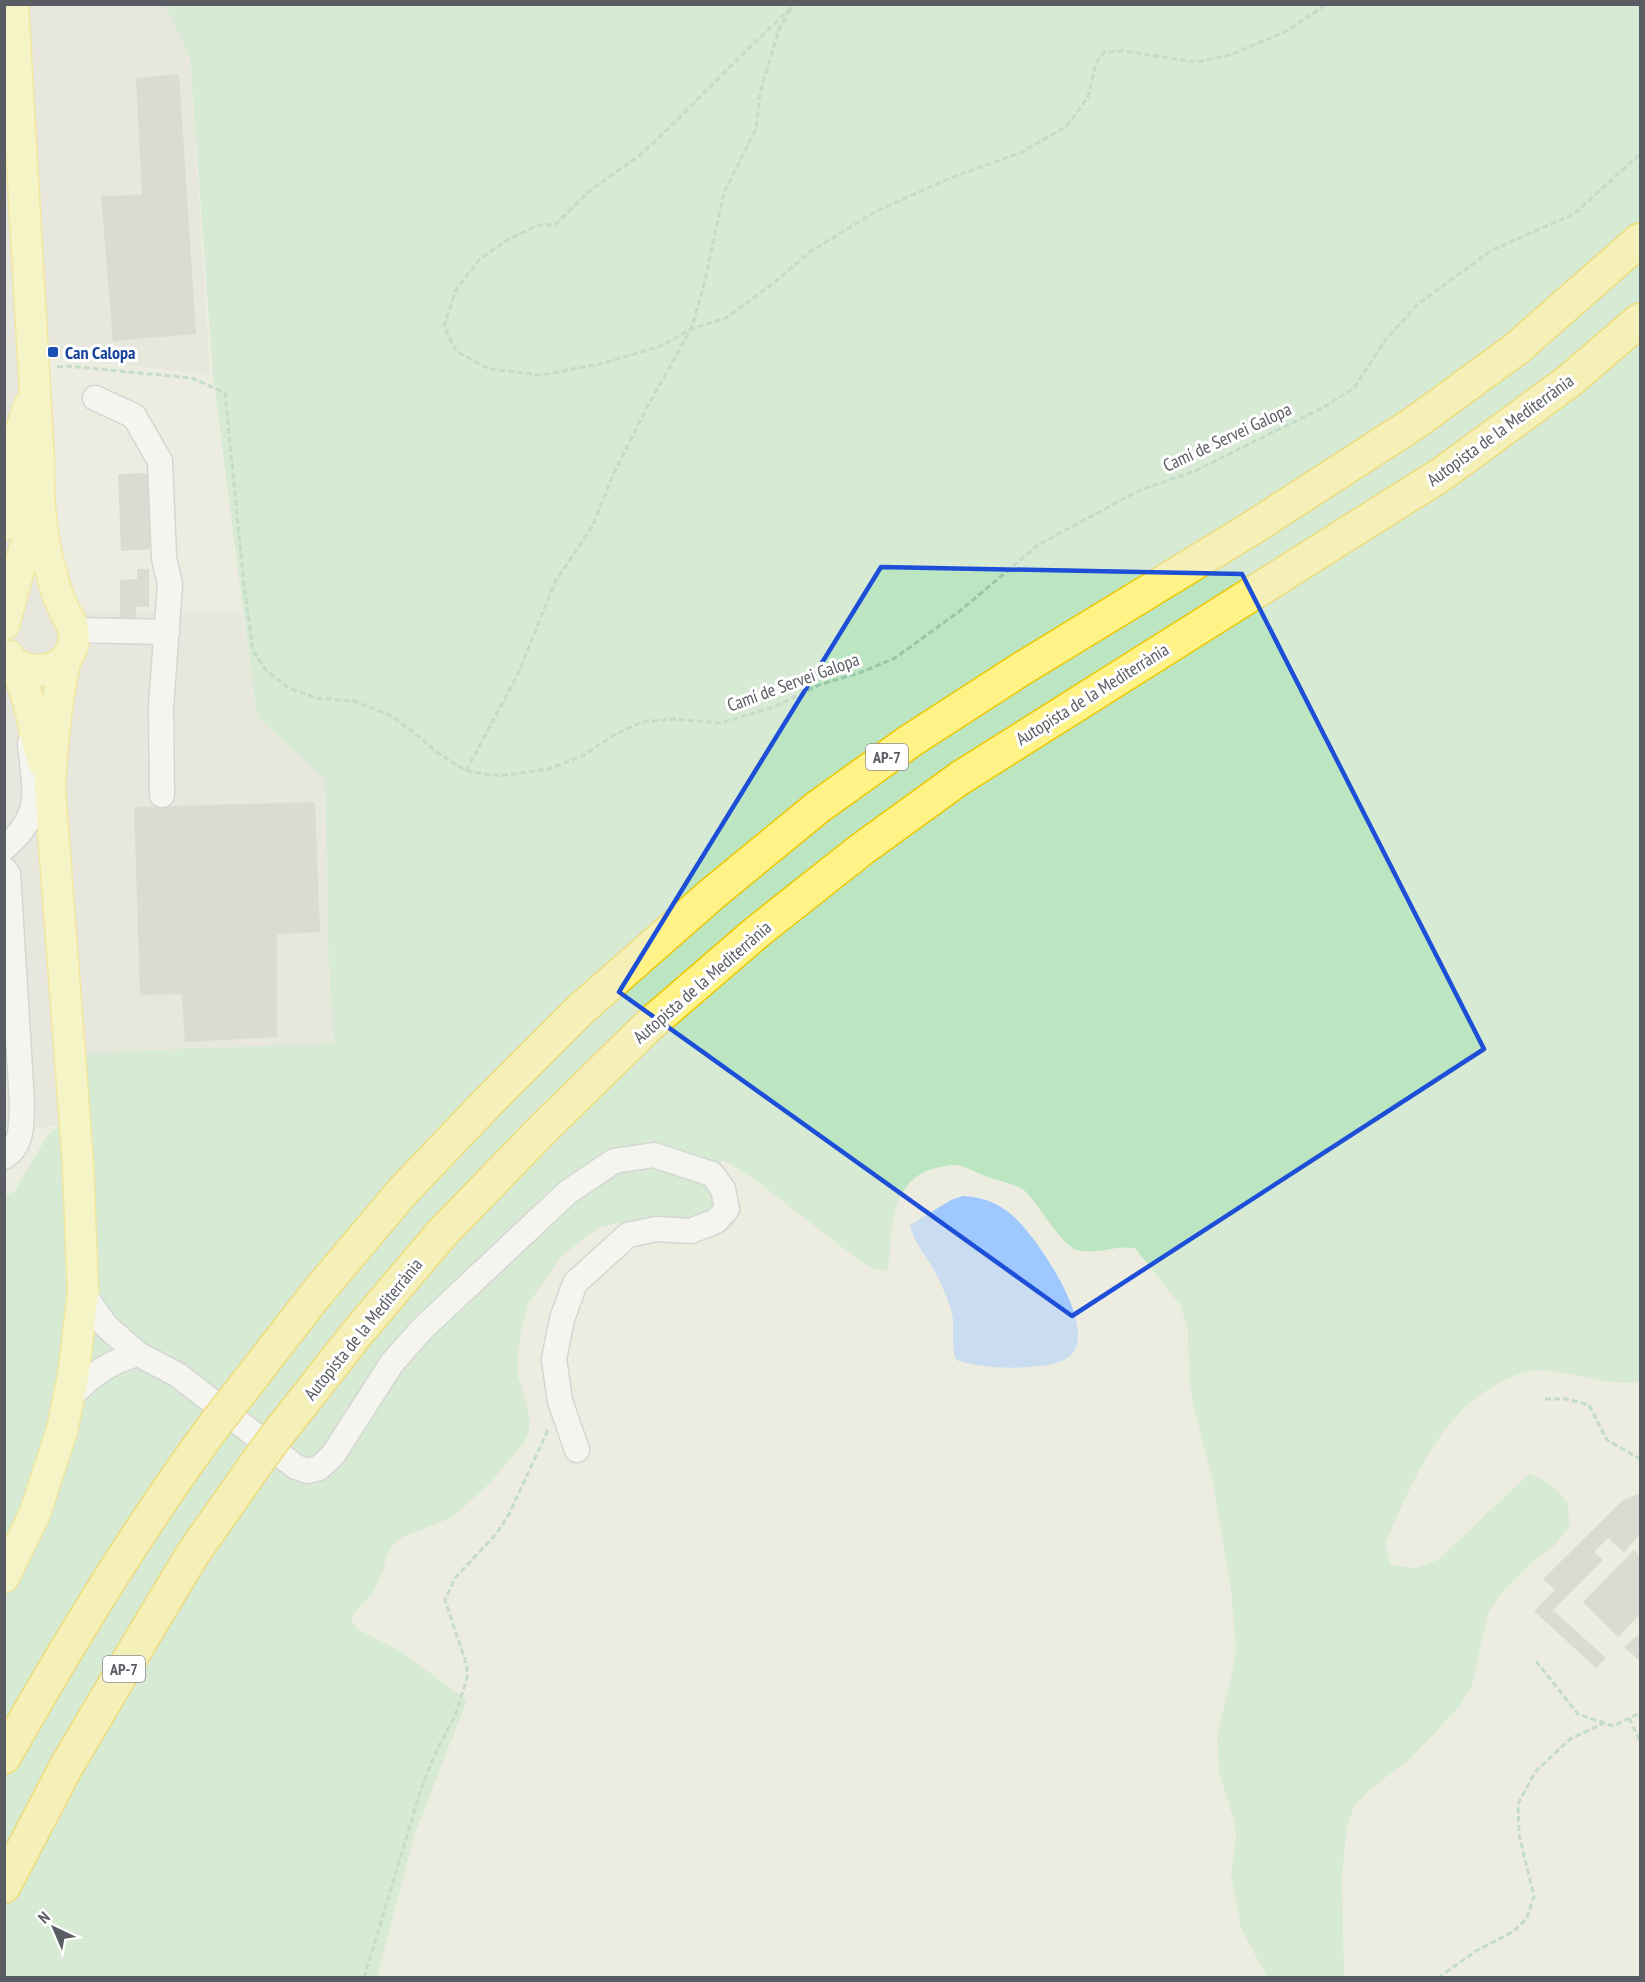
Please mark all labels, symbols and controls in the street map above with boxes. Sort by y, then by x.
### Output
place label: Can Calopa [65,341,135,364]
marker: Can Calopa [46,345,60,359]
street label: Autopista de la Mediterrània [1422,369,1578,491]
street label: Camí de Servei Galopa [1159,397,1295,477]
street label: Autopista de la Mediterrània [1011,638,1173,750]
street label: Camí de Servei Galopa [724,647,862,717]
road number: AP-7 [866,744,908,770]
street label: Autopista de la Mediterrània [628,916,776,1048]
street label: Autopista de la Mediterrània [299,1253,427,1405]
road number: AP-7 [103,1656,145,1682]
north arrow [24,1898,84,1958]
text: N [34,1907,54,1927]

